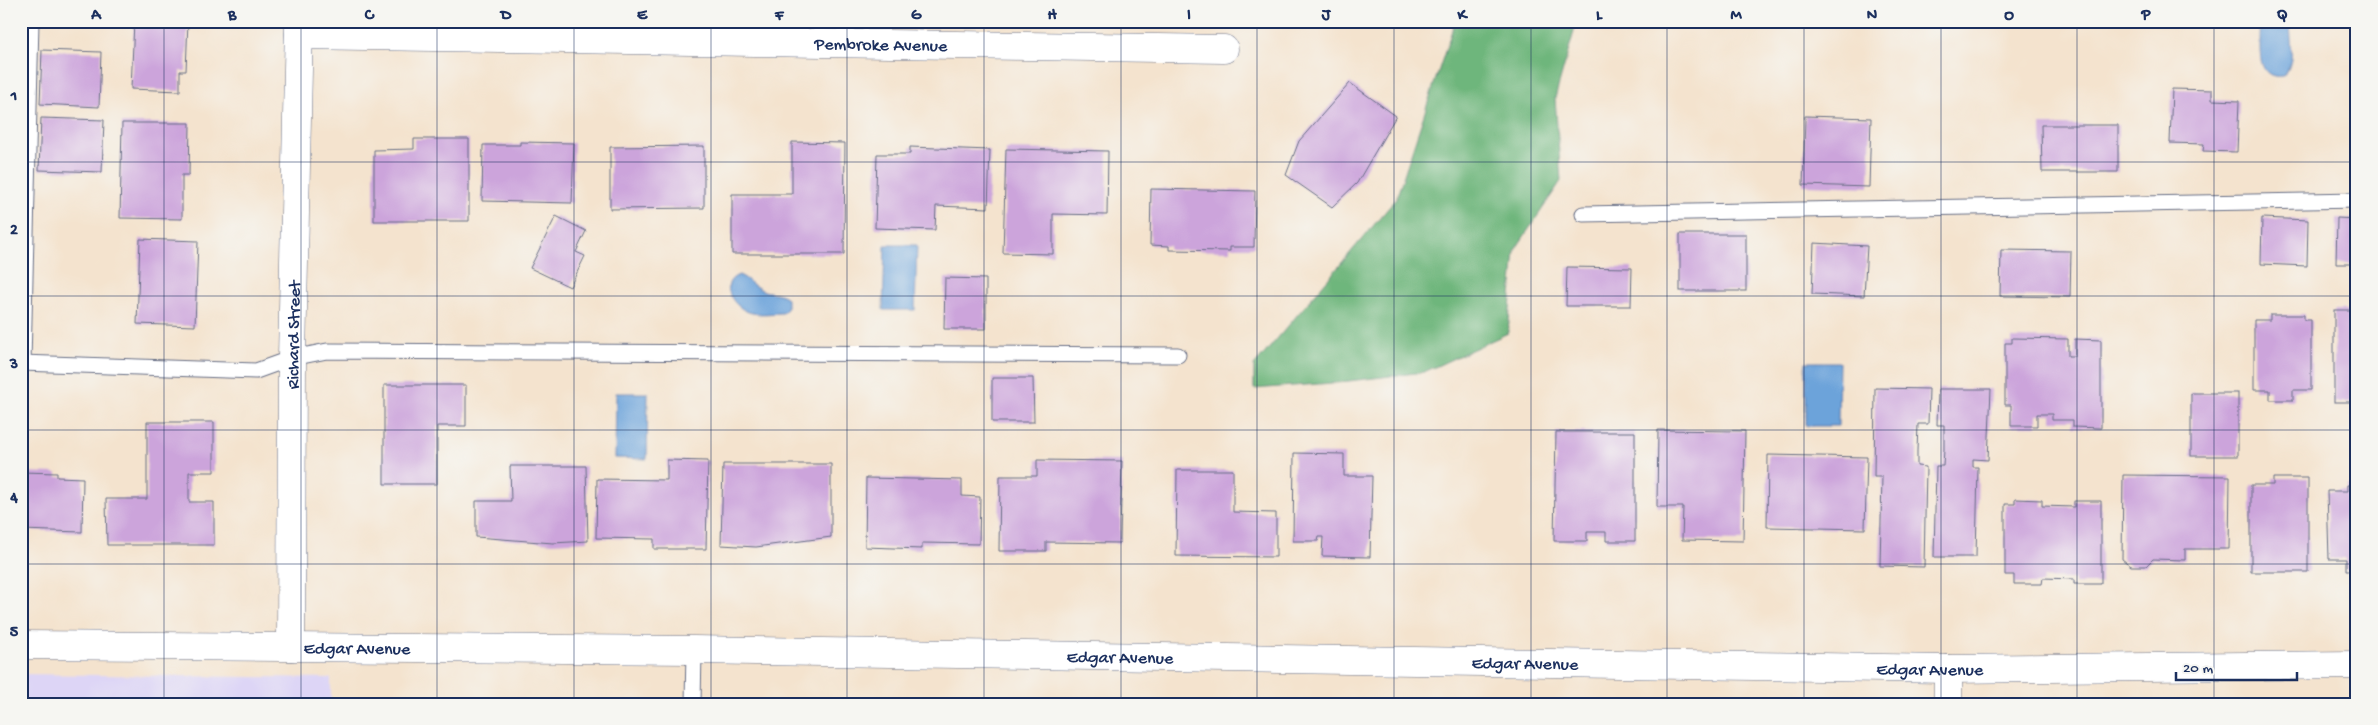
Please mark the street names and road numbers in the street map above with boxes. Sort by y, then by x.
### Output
street label: Pembroke Avenue [813,35,948,58]
street label: Richard Street [284,279,307,389]
street label: Edgar Avenue [303,639,411,661]
street label: Edgar Avenue [1066,648,1174,670]
street label: Edgar Avenue [1471,654,1579,676]
street label: Edgar Avenue [1876,660,1984,682]

